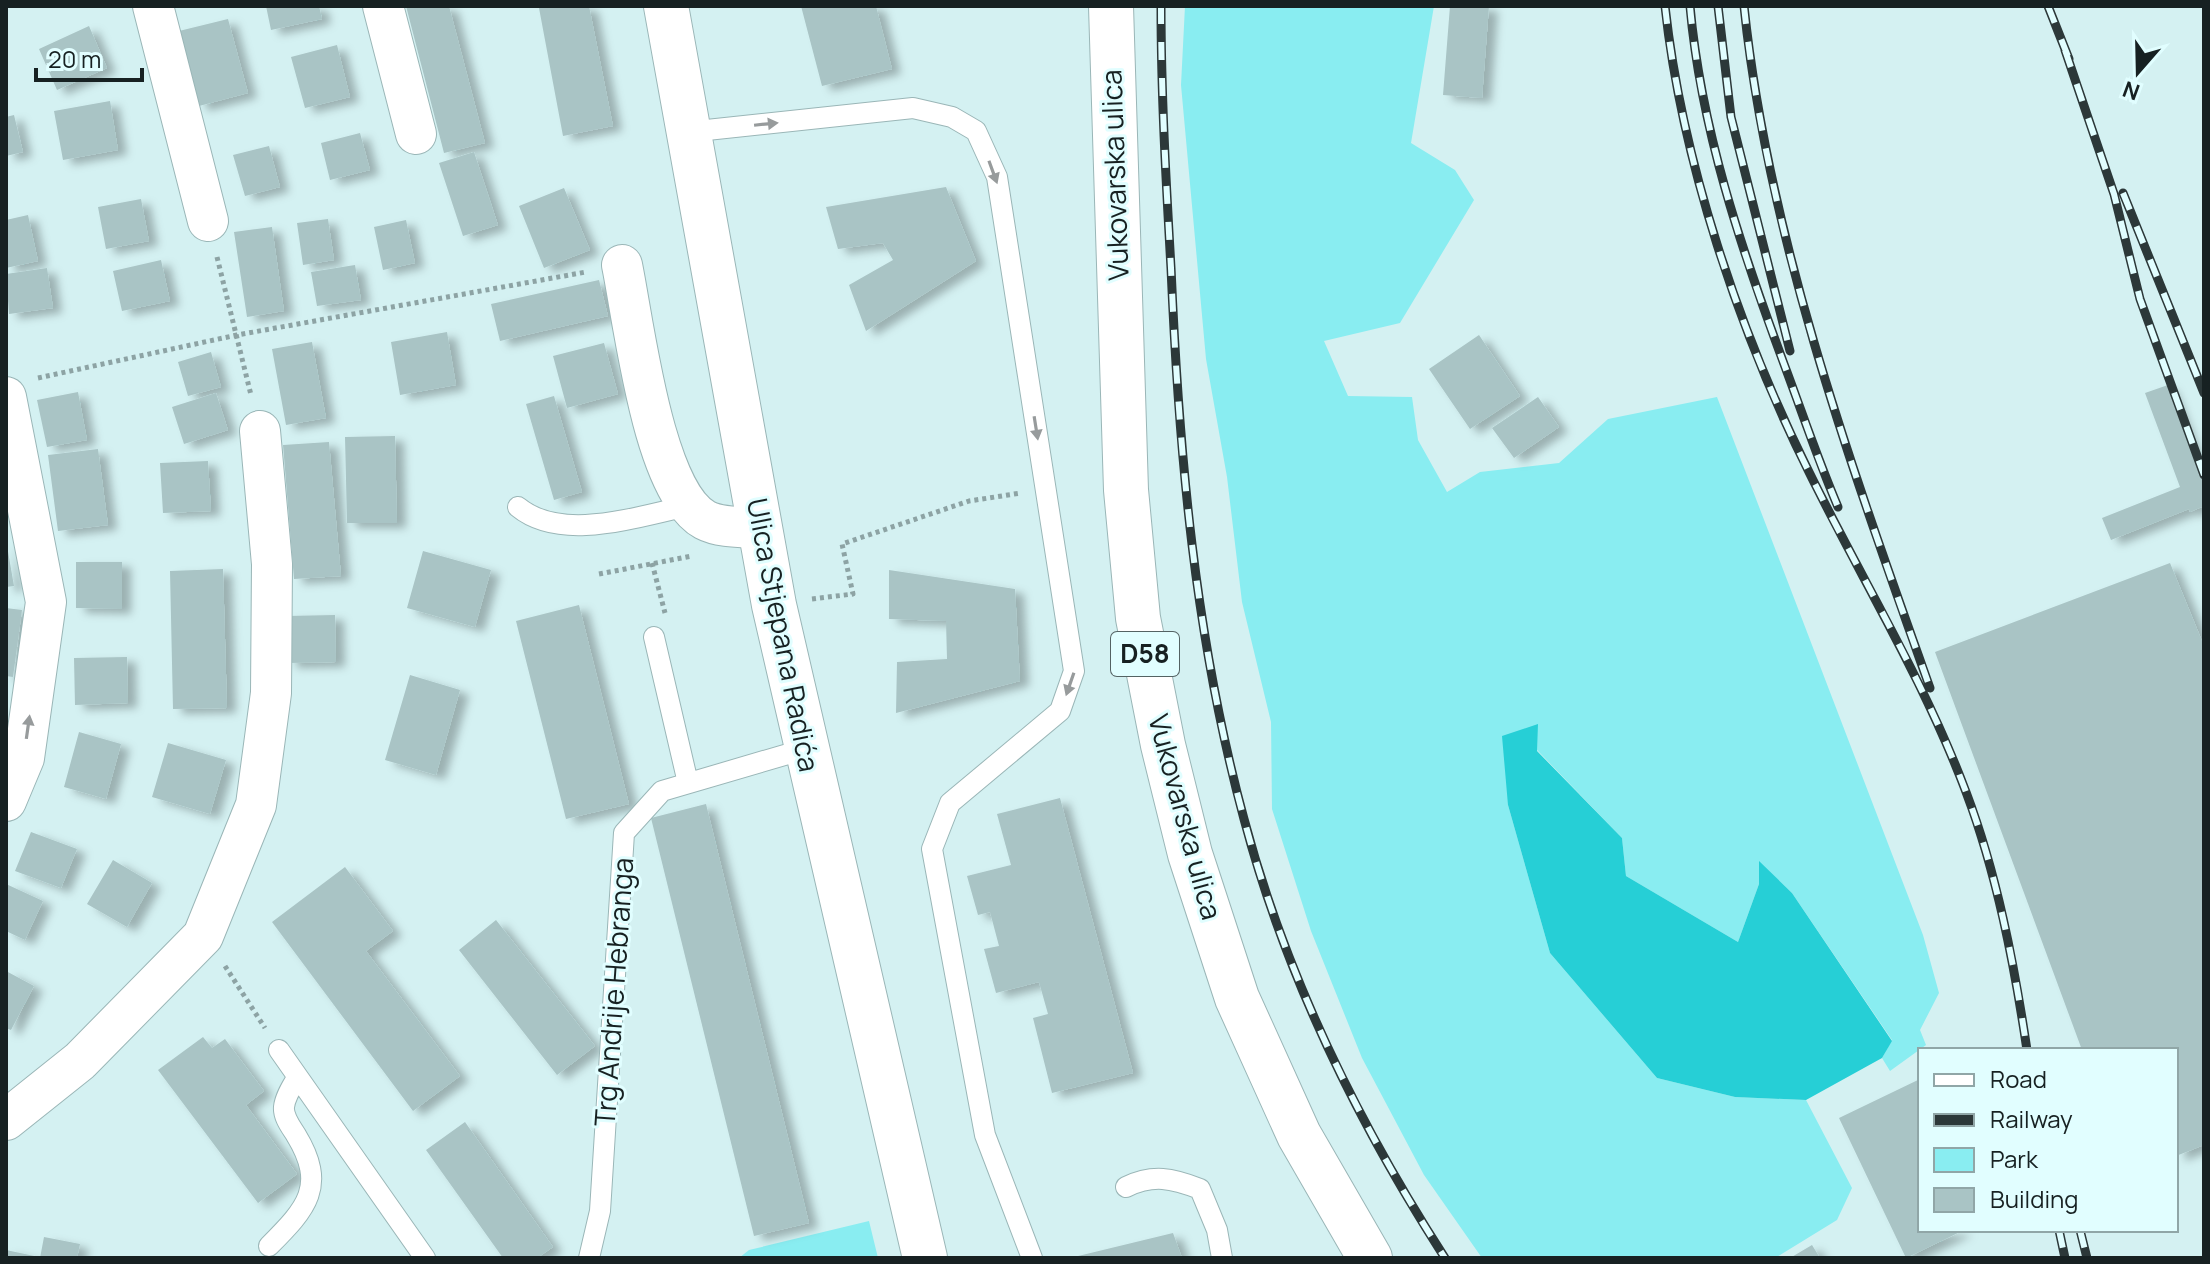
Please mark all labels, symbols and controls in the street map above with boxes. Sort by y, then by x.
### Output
scale bar [36,32,142,82]
north arrow [2098,32,2178,112]
text: 20 m [48,42,101,75]
street label: Vukovarska ulica [1091,69,1137,281]
text: N [2119,74,2144,108]
one-way arrow [754,117,779,130]
one-way arrow [987,160,1000,184]
one-way arrow [1030,416,1043,441]
street label: Ulica Stjepana Radića [739,495,829,775]
road number: D58 [1111,632,1179,676]
one-way arrow [1063,672,1075,696]
street label: Vukovarska ulica [1140,710,1232,924]
one-way arrow [22,714,35,739]
street label: Trg Andrije Hebranga [585,856,641,1128]
legend [1918,1048,2178,1232]
text: Road [1990,1062,2047,1095]
text: Railway [1990,1102,2073,1135]
text: Park [1990,1142,2039,1175]
text: Building [1990,1182,2078,1215]

